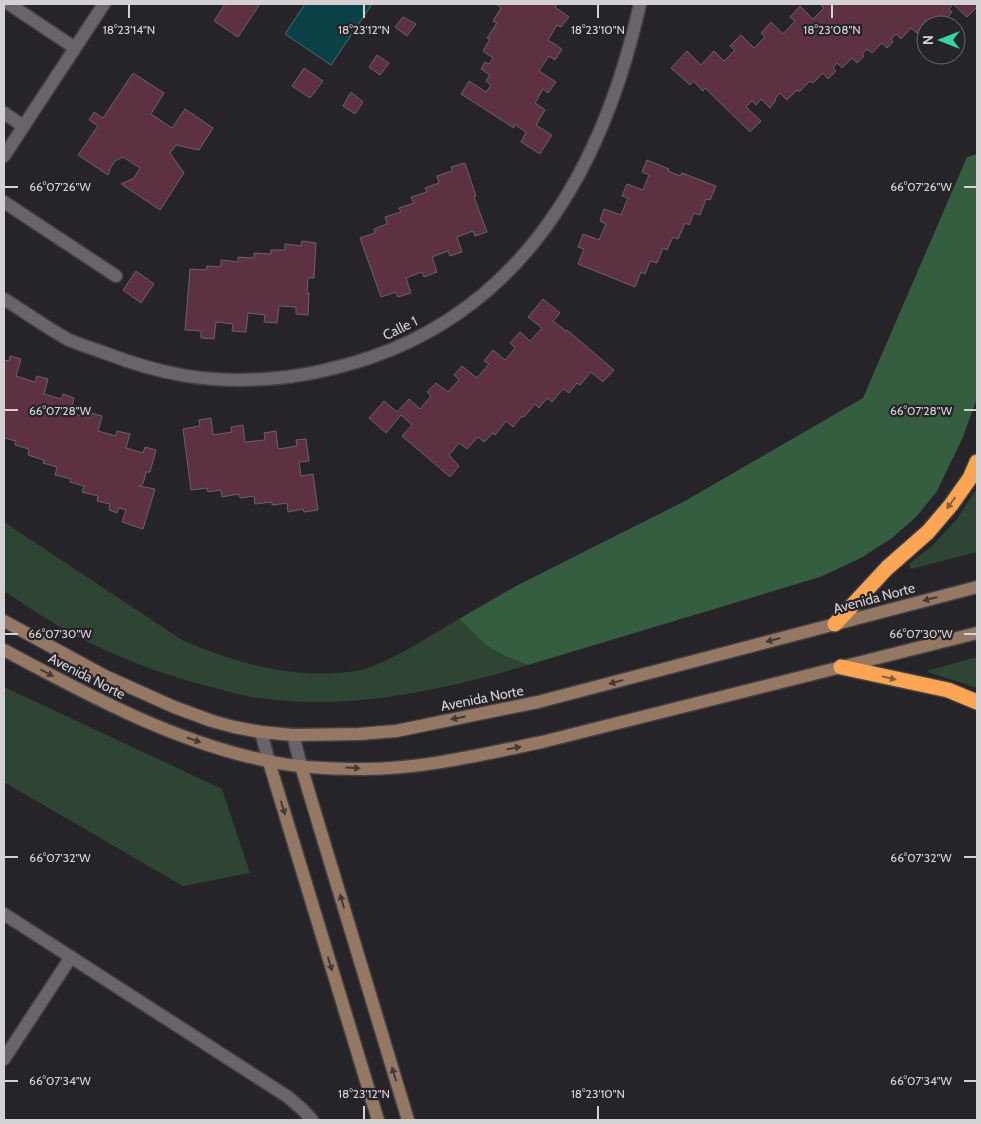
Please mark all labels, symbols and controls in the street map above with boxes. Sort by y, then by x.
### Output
north arrow [916,15,966,65]
text: 18°23'14"N [103,22,155,37]
text: 18°23'12"N [338,22,390,37]
text: 18°23'10"N [571,22,625,37]
text: 18°23'08"N [803,22,861,37]
text: N [919,35,937,45]
text: 66°07'26"W [29,179,91,194]
text: 66°07'26"W [890,179,952,194]
street label: Calle 1 [380,312,420,344]
text: 66°07'28"W [29,403,92,418]
text: 66°07'28"W [890,403,953,418]
one-way arrow [946,496,957,509]
street label: Avenida Norte [831,578,917,618]
one-way arrow [923,595,938,603]
text: 66°07'30"W [28,626,92,641]
text: 66°07'30"W [889,626,953,641]
one-way arrow [765,636,780,644]
street label: Avenida Norte [45,649,129,703]
one-way arrow [40,669,54,677]
one-way arrow [881,674,896,682]
one-way arrow [608,678,623,686]
street label: Avenida Norte [439,681,525,715]
one-way arrow [449,715,465,723]
one-way arrow [187,737,202,744]
one-way arrow [507,743,523,751]
one-way arrow [346,765,362,773]
one-way arrow [280,801,288,816]
text: 66°07'32"W [29,850,91,865]
text: 66°07'32"W [890,850,952,865]
one-way arrow [338,894,346,909]
one-way arrow [327,956,335,971]
one-way arrow [390,1066,398,1081]
text: 66°07'34"W [29,1073,92,1088]
text: 66°07'34"W [890,1073,953,1088]
text: 18°23'12"N [338,1086,390,1101]
text: 18°23'10"N [571,1086,625,1101]

